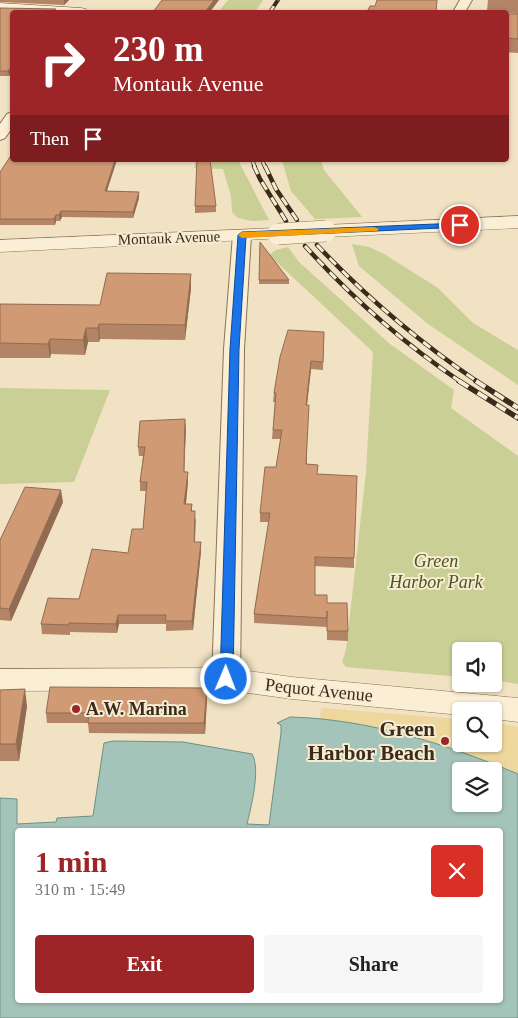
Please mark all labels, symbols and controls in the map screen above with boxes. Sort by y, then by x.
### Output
icon: right [30,30,95,95]
text: 230 m [113,30,203,69]
text: Montauk Avenue [113,71,264,96]
icon: arrive [79,125,107,153]
text: Then [30,128,69,149]
pin [439,204,481,246]
icon: arrive [446,211,474,239]
street label: Montauk Avenue [117,228,221,248]
park label: Green Harbor Park [388,551,484,592]
map controls [452,642,502,812]
button: sound [452,642,502,692]
position arrow [199,652,251,704]
street label: Pequot Avenue [264,674,374,706]
place label: A.W. Marina [86,699,187,719]
button: search [452,702,502,752]
marker: A.W. Marina [70,703,82,715]
place label: Green Harbor Beach [308,717,435,765]
marker: Green Harbor Beach [439,735,451,747]
button: layers [452,762,502,812]
text: 1 min [35,845,108,878]
button: close [431,845,483,897]
text: 310 m · 15:49 [35,881,125,898]
button: Exit [35,935,254,993]
button: Share [264,935,483,993]

